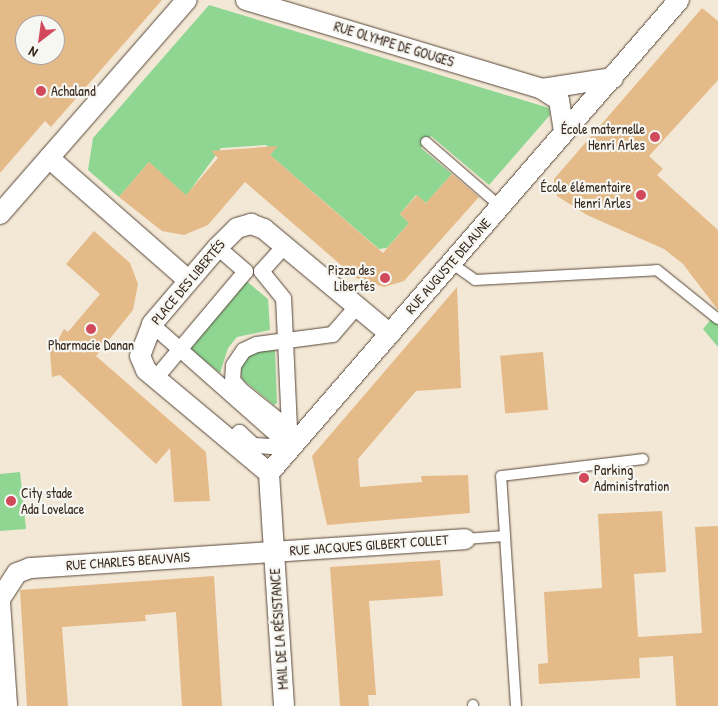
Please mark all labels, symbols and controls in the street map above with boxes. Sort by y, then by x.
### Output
north arrow [15,15,65,65]
street label: RUE OLYMPE DE GOUGES [332,18,456,70]
text: N [25,42,41,63]
place label: Achaland [51,83,96,99]
marker: Achaland [35,85,47,97]
place label: École maternelle Henri Arles [561,121,645,154]
marker: École maternelle Henri Arles [649,131,661,143]
place label: École élémentaire Henri Arles [541,179,631,212]
marker: École élémentaire Henri Arles [635,189,647,201]
street label: RUE AUGUSTE DELAUNE [402,215,494,317]
street label: PLACE DES LIBERTÉS [148,236,228,328]
place label: Pizza des Libertés [328,262,375,294]
marker: Pizza des Libertés [379,272,391,284]
marker: Pharmacie Danan [85,323,97,335]
place label: Pharmacie Danan [48,337,134,353]
place label: Parking Administration [594,462,669,494]
marker: Parking Administration [578,472,590,484]
place label: City stade Ada Lovelace [21,485,84,518]
marker: City stade Ada Lovelace [5,495,17,507]
street label: RUE JACQUES GILBERT COLLET [289,531,449,559]
street label: RUE CHARLES BEAUVAIS [65,548,191,574]
street label: MAIL DE LA RÉSISTANCE [266,568,292,690]

